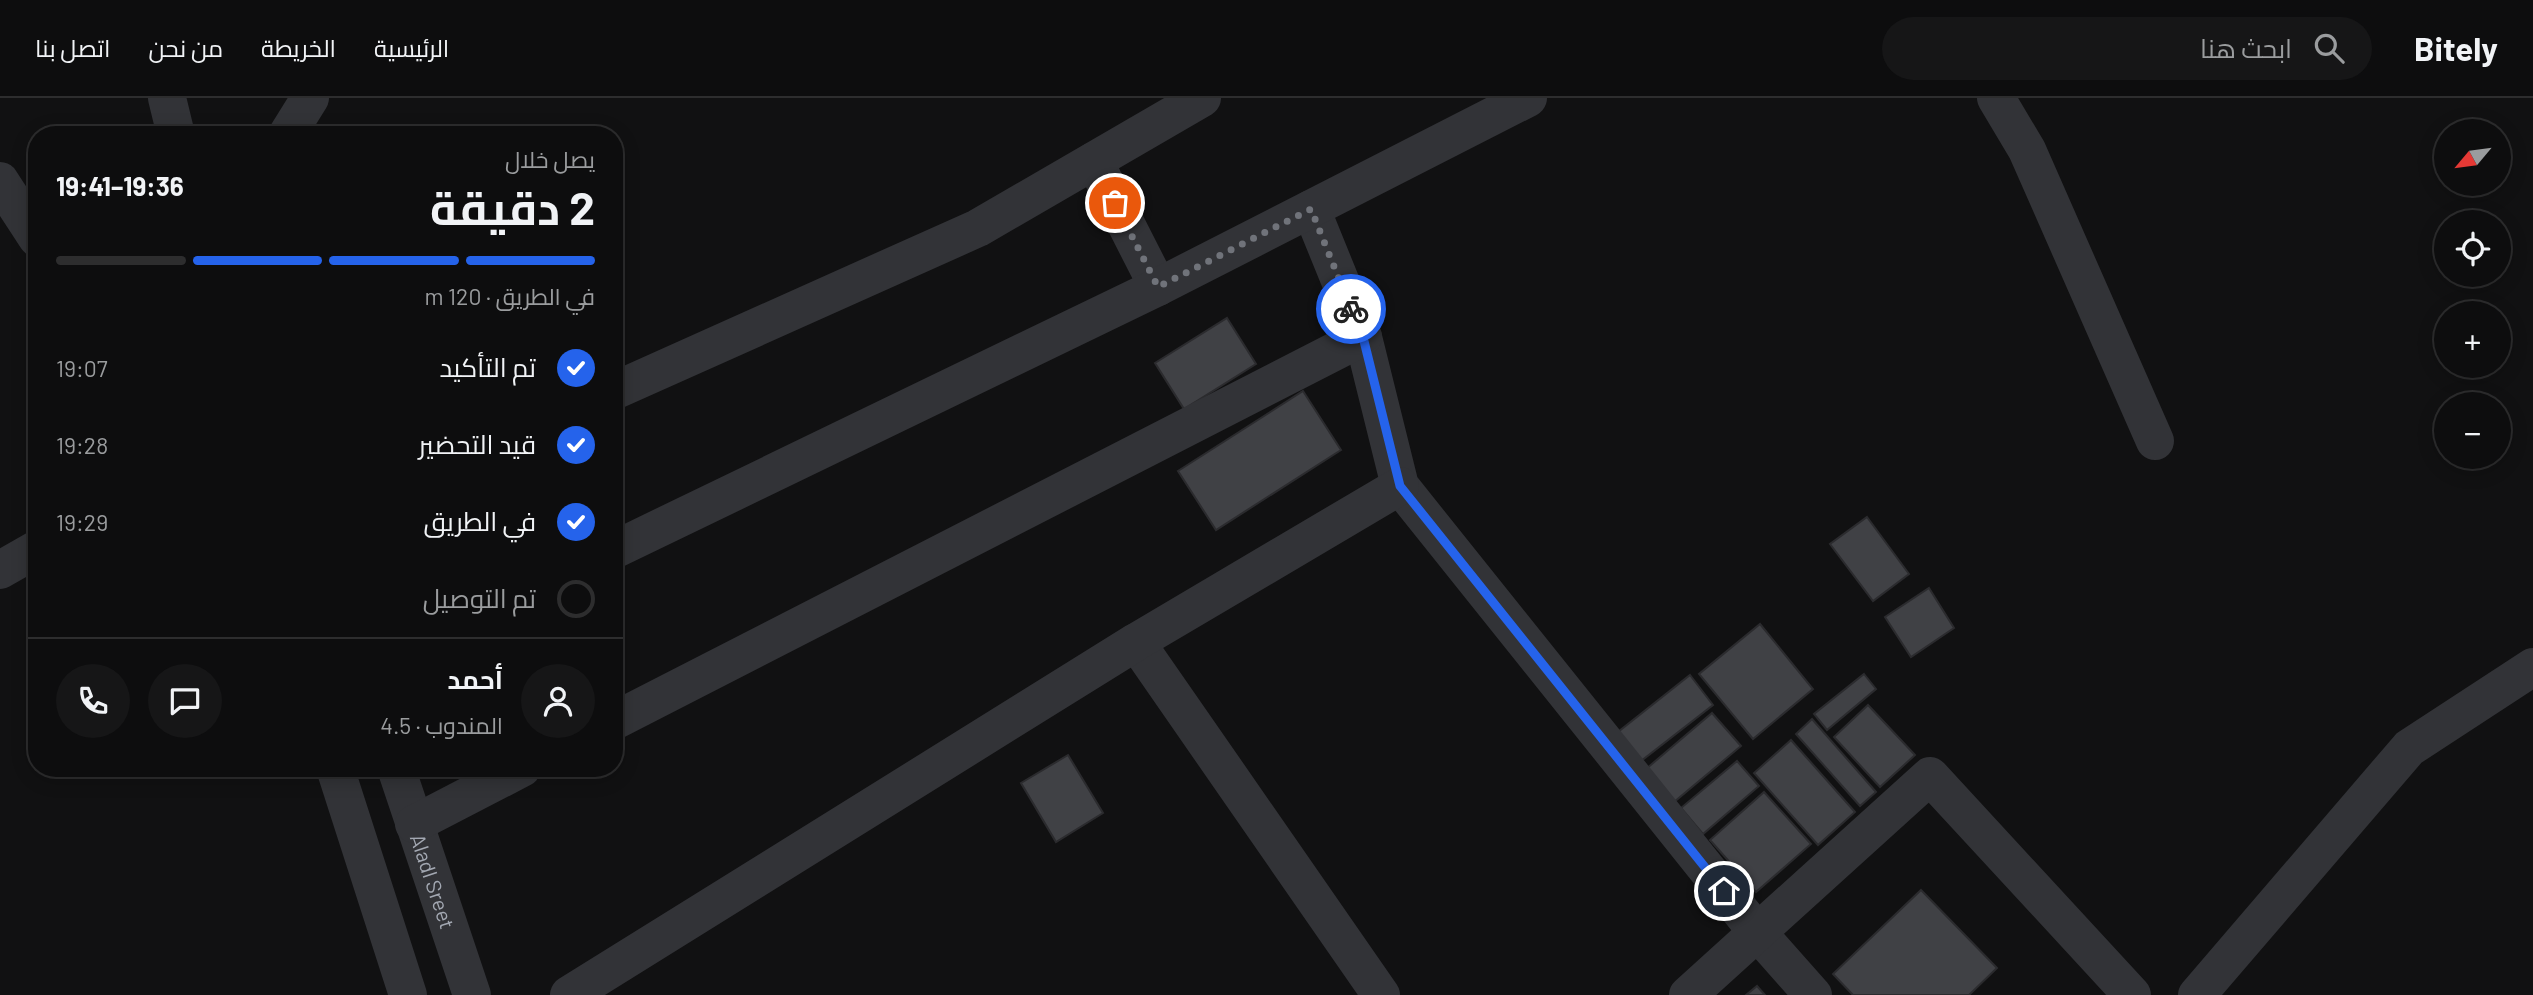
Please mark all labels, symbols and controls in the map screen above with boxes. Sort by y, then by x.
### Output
search box [1882,17,2372,80]
text: Bitely [2414,28,2498,68]
icon: search [2310,29,2348,67]
text: ابحث هنا [2200,32,2292,63]
text: اتصل بنا [35,33,110,62]
text: من نحن [148,33,223,62]
text: الخريطة [261,33,336,62]
text: الرئيسية [374,33,449,62]
north arrow [2434,119,2511,196]
map controls [2434,119,2511,469]
text: يصل خلال [505,145,595,173]
text: 19:36–19:41 [56,170,184,201]
pin [1085,173,1145,233]
text: 2 دقيقة [430,179,595,234]
icon: bag [1096,184,1134,222]
button: locate [2434,210,2511,287]
courier [1316,274,1386,344]
text: في الطريق · 120 m [424,282,595,310]
icon: bike [1332,290,1370,328]
button: + [2434,301,2511,378]
icon: check [557,349,595,387]
text: تم التأكيد [439,351,536,382]
text: 19:07 [56,354,108,382]
button: − [2434,392,2511,469]
icon: check [557,426,595,464]
text: قيد التحضير [418,428,536,459]
text: 19:28 [56,431,108,459]
icon: check [557,503,595,541]
text: في الطريق [423,505,536,536]
text: 19:29 [56,508,108,536]
text: تم التوصيل [423,582,536,613]
text: أحمد [447,663,503,694]
button: phone [56,664,130,738]
button: chat [148,664,222,738]
button: person [521,664,595,738]
text: المندوب · 4.5 [380,711,503,739]
street label: Aladl Sreet [406,830,461,932]
pin [1694,861,1754,921]
icon: home [1705,872,1743,910]

